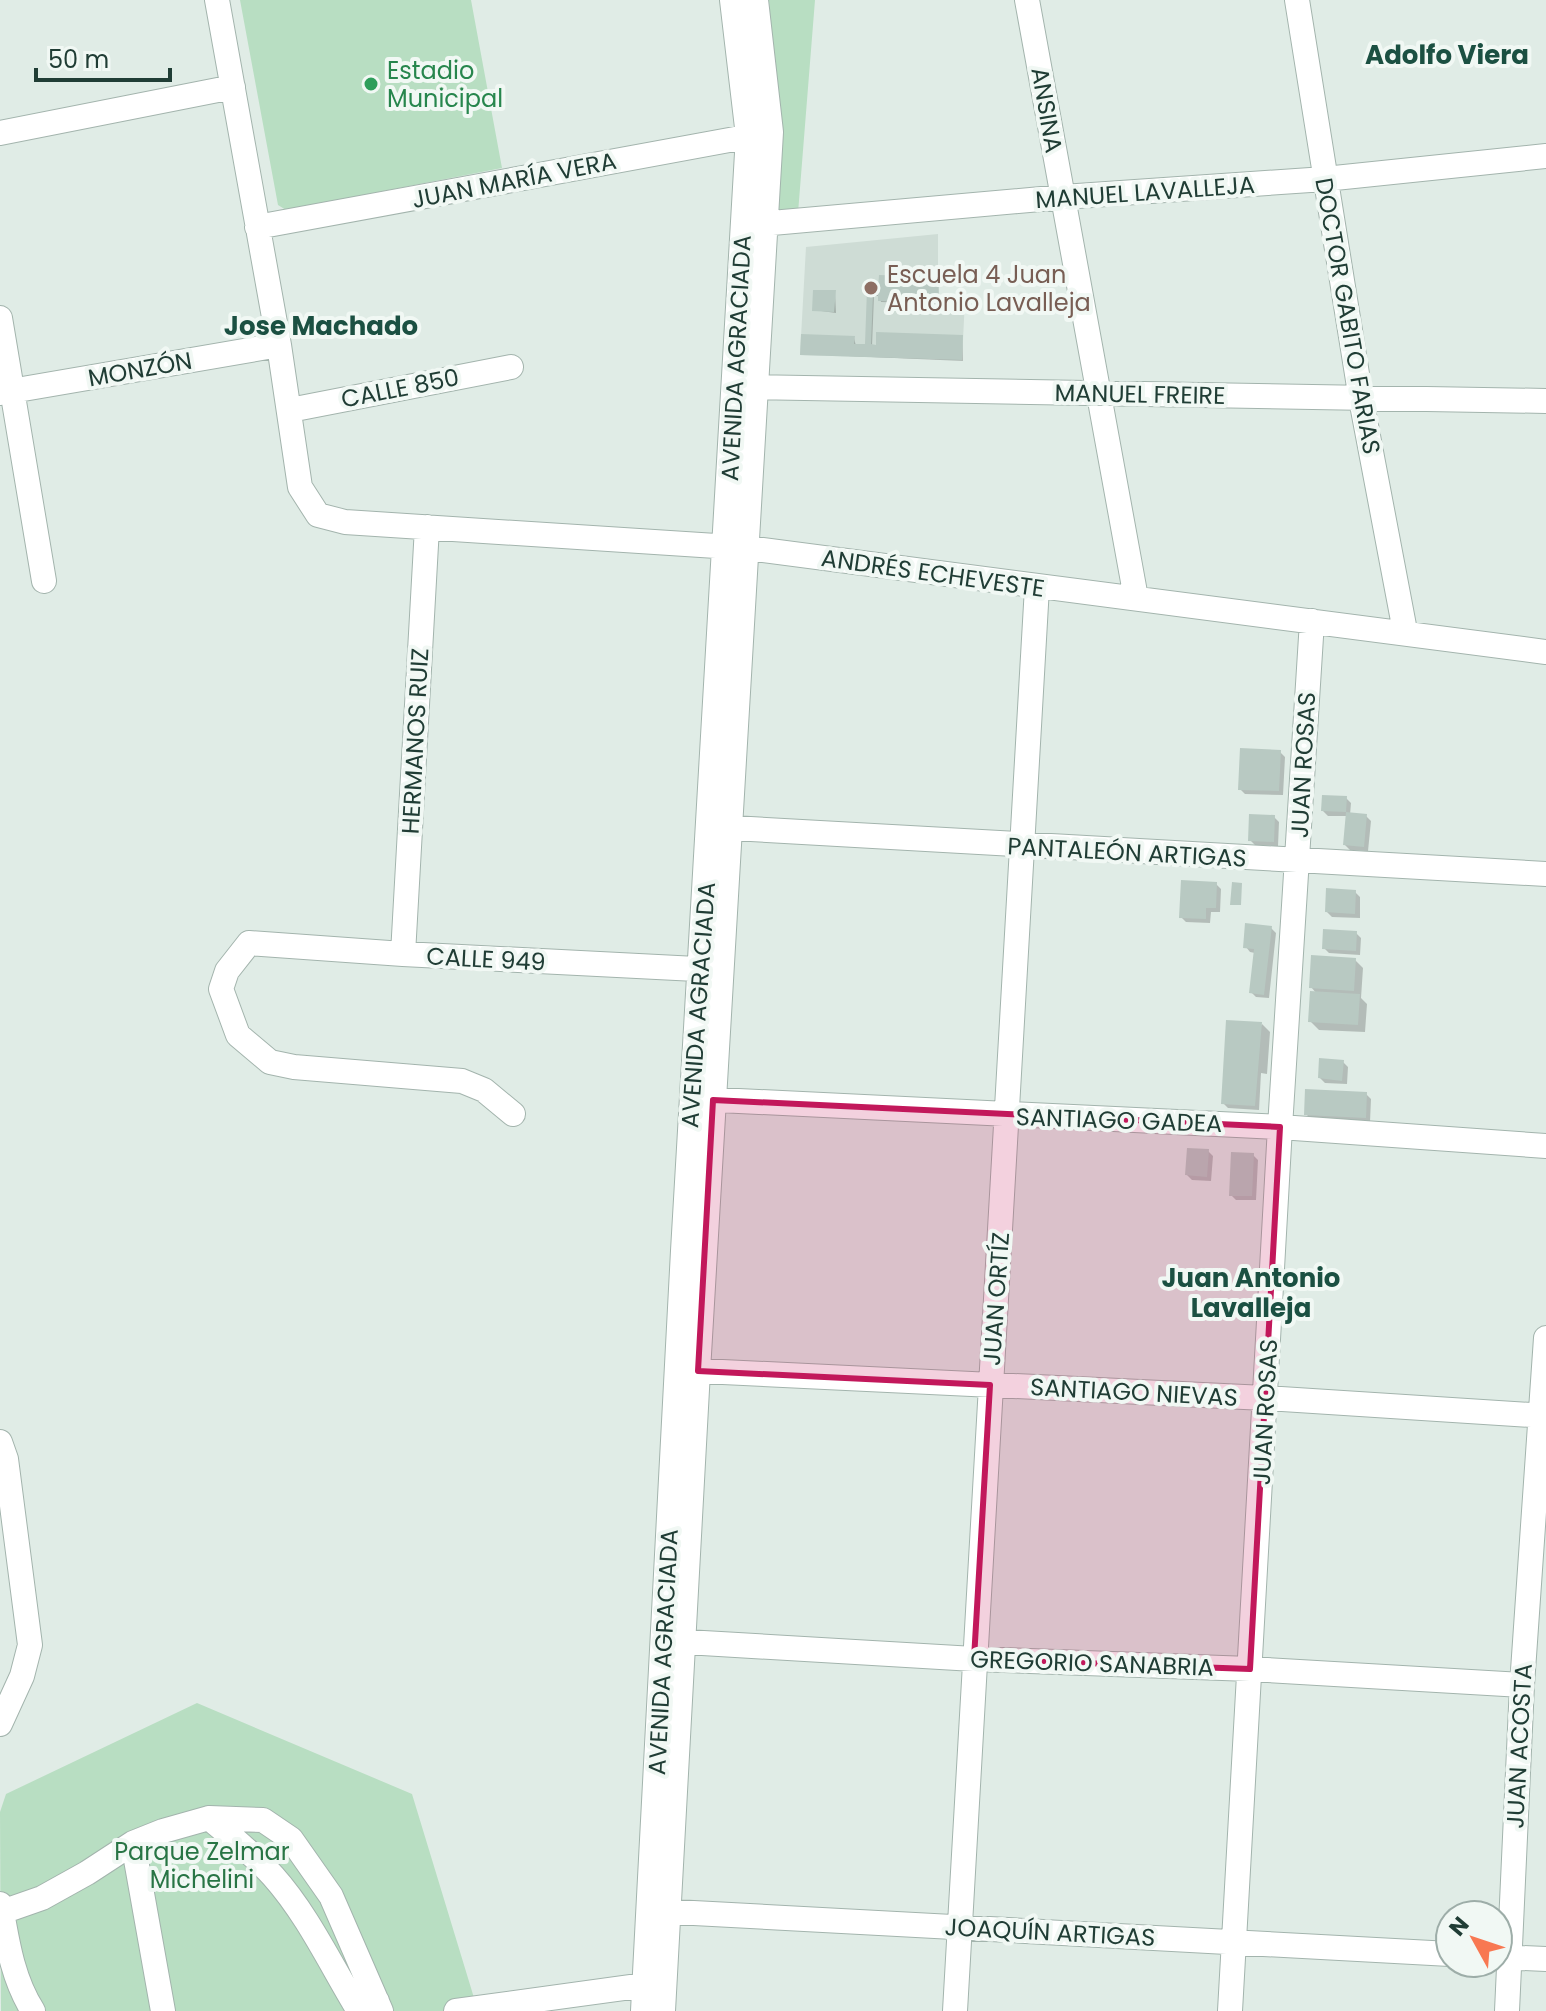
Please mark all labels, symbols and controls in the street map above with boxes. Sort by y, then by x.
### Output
scale bar [36,32,170,82]
district label: Adolfo Viera [1365,37,1529,73]
text: 50 m [48,43,109,76]
place label: Estadio Municipal [387,54,503,115]
street label: ANSINA [1023,65,1071,155]
marker: Estadio Municipal [362,75,380,93]
street label: JUAN MARÍA VERA [409,144,619,216]
street label: MANUEL LAVALLEJA [1034,168,1256,216]
street label: DOCTOR GABITO FARIAS [1307,175,1389,457]
street label: AVENIDA AGRACIADA [713,234,759,482]
place label: Escuela 4 Juan Antonio Lavalleja [887,258,1091,319]
marker: Escuela 4 Juan Antonio Lavalleja [862,279,880,297]
district label: Jose Machado [224,308,418,344]
street label: MONZÓN [85,344,195,394]
street label: CALLE 850 [338,360,462,416]
street label: MANUEL FREIRE [1054,376,1226,412]
street label: ANDRÉS ECHEVESTE [819,541,1047,605]
street label: HERMANOS RUIZ [394,647,436,835]
street label: JUAN ROSAS [1283,691,1323,839]
street label: PANTALEÓN ARTIGAS [1007,829,1247,875]
street label: AVENIDA AGRACIADA [673,881,723,1129]
street label: CALLE 949 [425,939,547,979]
street label: SANTIAGO GADEA [1015,1100,1223,1140]
street label: JUAN ORTÍZ [975,1231,1017,1367]
district label: Juan Antonio Lavalleja [1162,1260,1340,1326]
street label: JUAN ROSAS [1245,1338,1285,1486]
street label: SANTIAGO NIEVAS [1029,1370,1239,1414]
street label: AVENIDA AGRACIADA [640,1528,686,1776]
street label: GREGORIO SANABRIA [970,1642,1214,1684]
street label: JUAN ACOSTA [1498,1663,1540,1829]
park label: Parque Zelmar Michelini [114,1835,290,1896]
north arrow [1434,1899,1514,1979]
street label: JOAQUÍN ARTIGAS [944,1910,1156,1954]
text: N [1442,1910,1476,1943]

